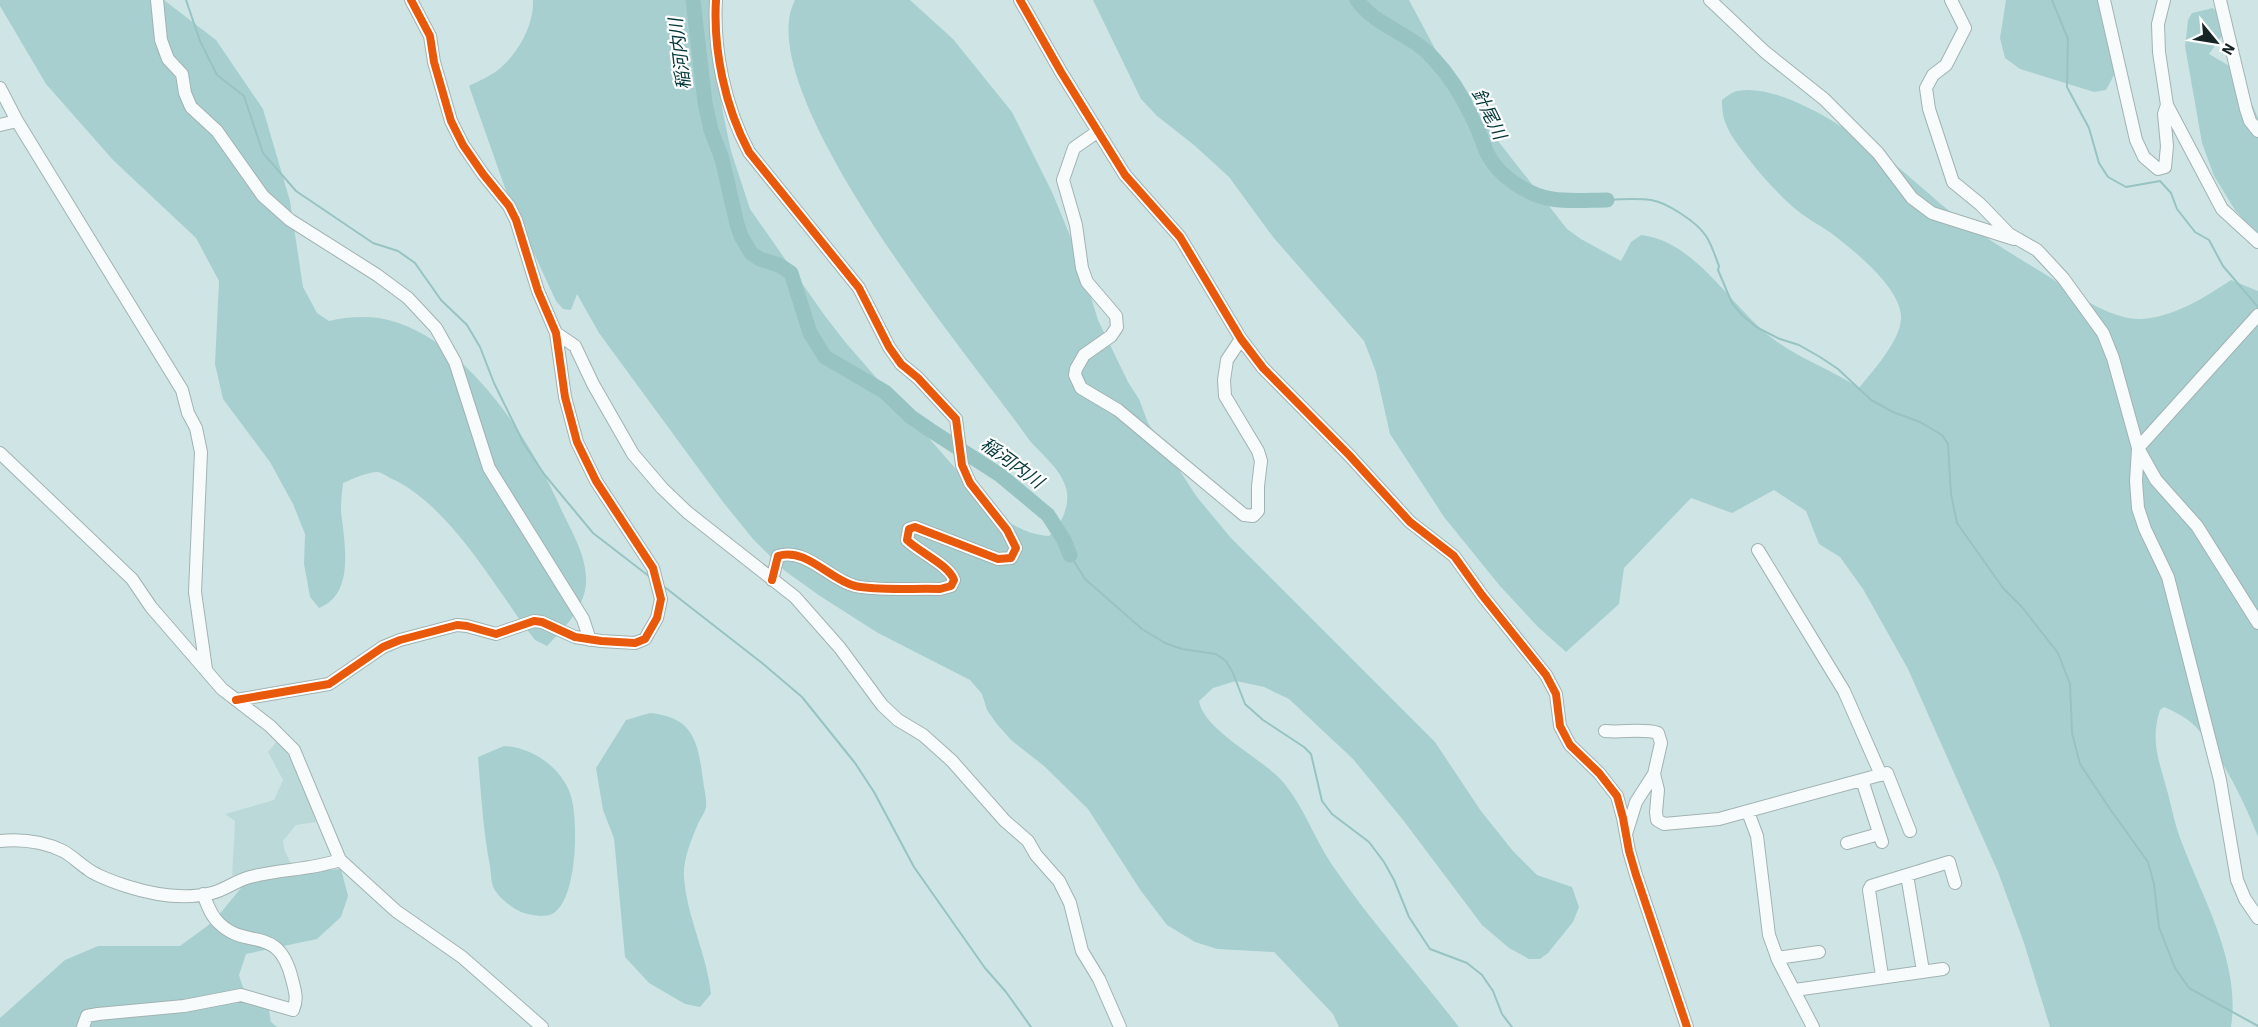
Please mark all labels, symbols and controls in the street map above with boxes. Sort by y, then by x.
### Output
north arrow [2186,12,2246,72]
water label: 稲河内川 [663,15,697,91]
text: N [2216,39,2240,59]
water label: 針尾川 [1465,84,1512,146]
water label: 稲河内川 [975,432,1050,496]

